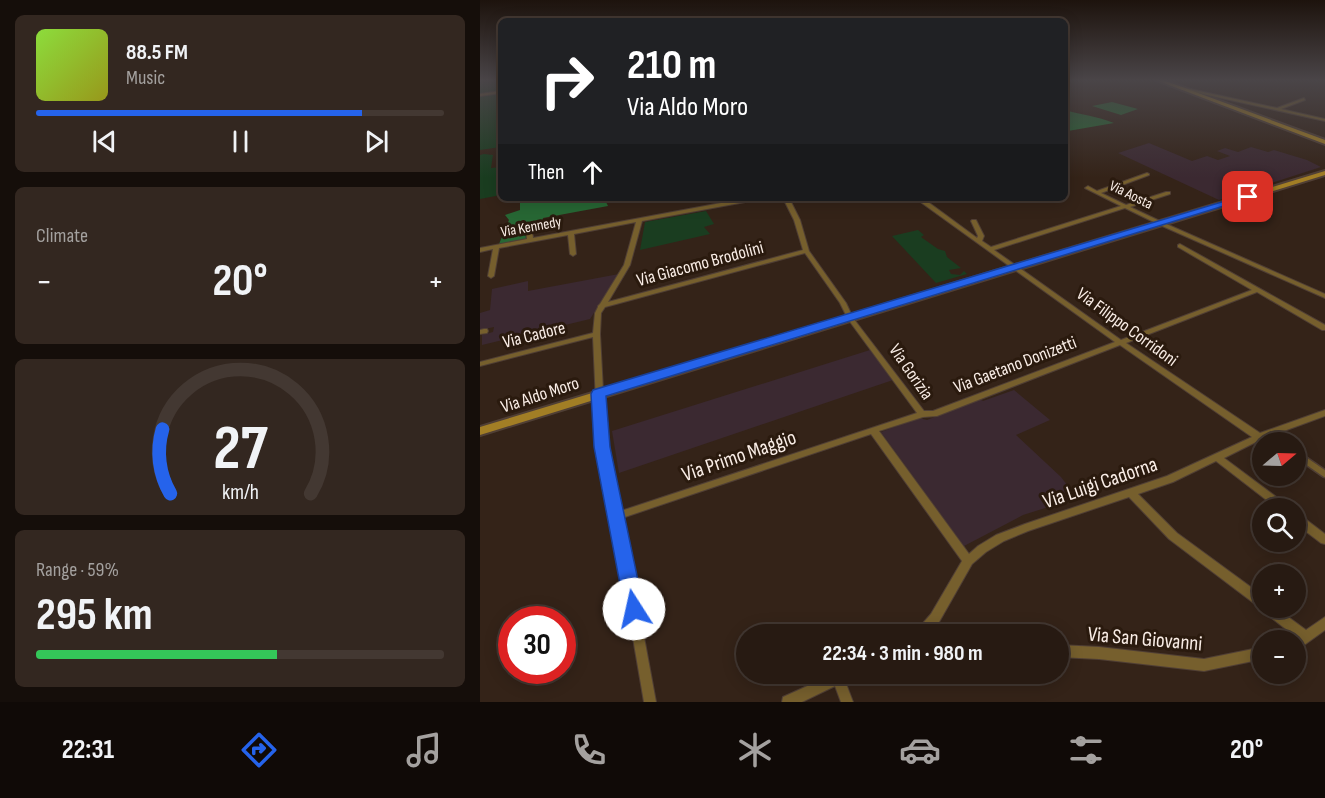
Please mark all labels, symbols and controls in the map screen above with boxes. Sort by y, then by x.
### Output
text: 88.5 FM [126,39,188,66]
text: 210 m [627,40,716,91]
icon: right [528,42,606,120]
text: Music [126,66,165,90]
text: Via Aldo Moro [627,91,748,123]
icon: previous [88,125,121,158]
icon: pause [224,125,257,158]
icon: next [360,125,393,158]
icon: ahead [576,156,609,189]
text: Then [528,159,564,186]
pin [1222,171,1273,222]
street label: Via Aosta [1106,176,1156,214]
icon: arrive [1231,180,1264,213]
street label: Via Kennedy [499,212,563,242]
text: Climate [36,224,88,248]
street label: Via Giacomo Brodolini [634,237,766,291]
text: 20° [212,254,268,309]
text: − [36,262,52,302]
text: + [428,262,444,302]
street label: Via Filippo Corridoni [1072,283,1182,371]
street label: Via Cadore [501,317,567,353]
street label: Via Gaetano Donizetti [951,332,1079,398]
street label: Via Gorizia [884,340,938,404]
street label: Via Aldo Moro [498,373,582,417]
text: 27 [213,412,268,487]
street label: Via Primo Maggio [679,425,799,487]
north arrow [1252,432,1306,486]
map controls [1252,432,1306,684]
street label: Via Luigi Cadorna [1040,452,1160,514]
text: km/h [221,480,259,505]
button: search [1252,498,1306,552]
text: Range · 59% [36,558,119,582]
button: + [1252,564,1306,618]
position arrow [602,577,666,641]
text: 295 km [36,588,153,643]
speed limit sign: 30 [498,606,576,684]
street label: Via San Giovanni [1087,622,1203,656]
button: − [1252,630,1306,684]
text: 22:34 · 3 min · 980 m [823,640,982,667]
icon: directions [238,729,280,771]
icon: music [403,729,445,771]
icon: phone [568,729,610,771]
icon: climate [734,729,776,771]
icon: car [899,729,941,771]
icon: filters [1065,729,1107,771]
text: 22:31 [62,734,114,766]
text: 20° [1230,734,1263,766]

